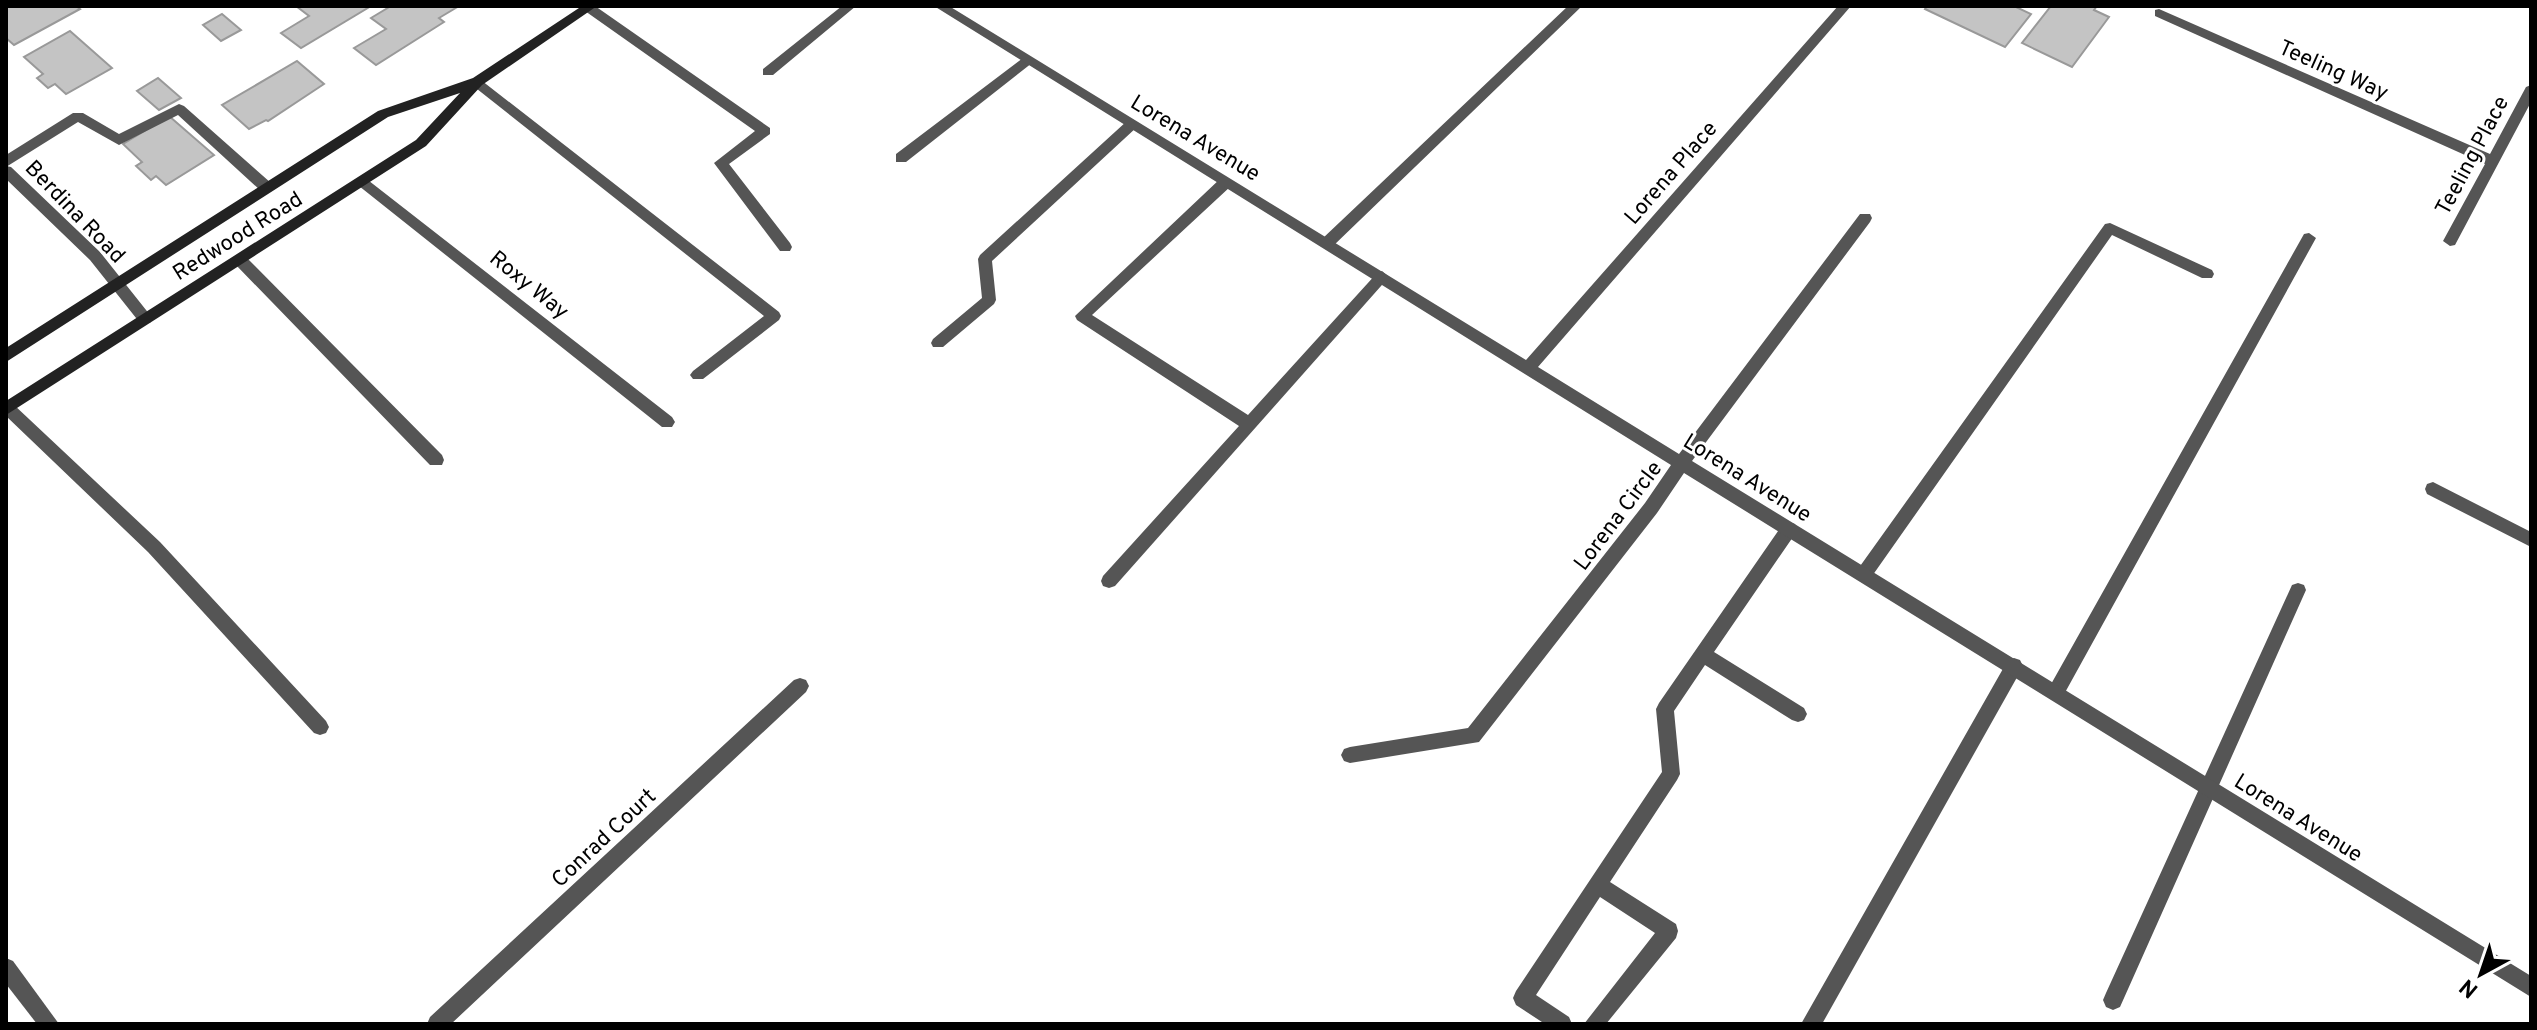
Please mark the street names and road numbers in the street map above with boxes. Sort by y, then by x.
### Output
street label: Teeling Way [2274,35,2392,107]
street label: Lorena Avenue [1125,90,1264,188]
street label: Teeling Place [2431,92,2516,220]
street label: Lorena Place [1620,116,1724,231]
street label: Berdina Road [18,156,130,270]
street label: Redwood Road [168,186,308,288]
street label: Roxy Way [483,246,574,326]
street label: Lorena Avenue [1677,429,1816,529]
street label: Lorena Circle [1569,456,1669,577]
street label: Lorena Avenue [2228,769,2367,869]
street label: Conrad Court [547,784,663,894]

